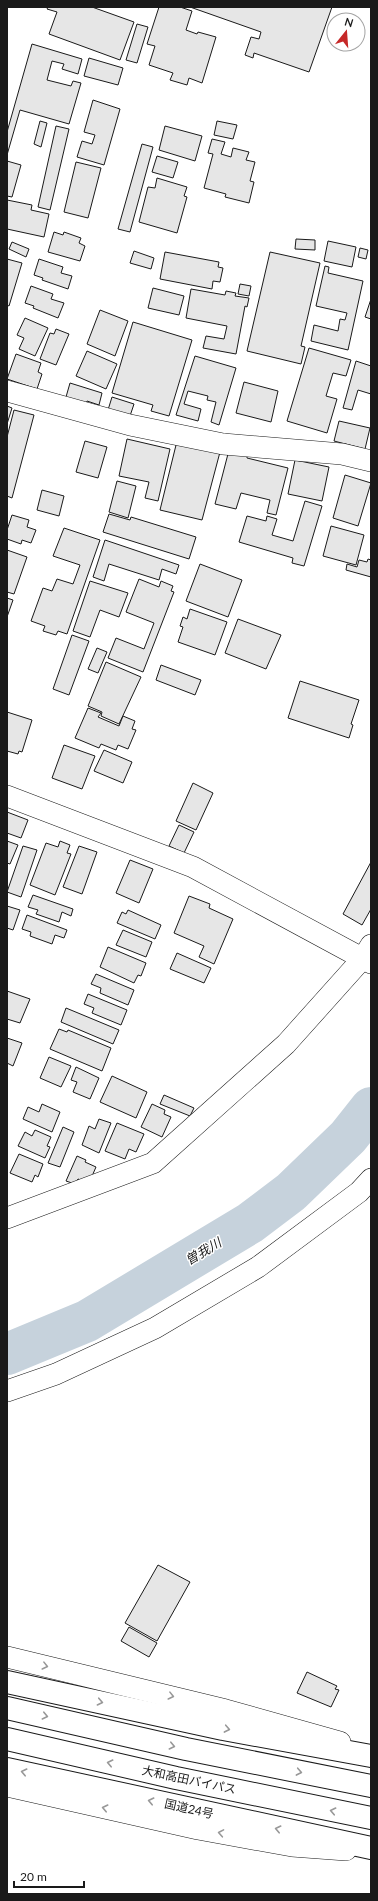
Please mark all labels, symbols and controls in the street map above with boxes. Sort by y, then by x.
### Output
north arrow [326,12,366,52]
text: N [343,15,355,29]
water label: 曽我川 [182,1233,226,1268]
one-way arrow [41,1661,48,1670]
one-way arrow [168,1692,174,1700]
one-way arrow [97,1698,103,1706]
one-way arrow [42,1712,48,1720]
one-way arrow [224,1725,230,1733]
one-way arrow [168,1741,175,1749]
one-way arrow [107,1759,113,1767]
street label: 大和高田バイパス [141,1762,237,1797]
one-way arrow [296,1767,302,1775]
one-way arrow [21,1769,27,1777]
street label: 国道24号 [163,1796,215,1821]
one-way arrow [148,1797,154,1805]
one-way arrow [102,1804,109,1813]
one-way arrow [330,1808,336,1816]
one-way arrow [275,1826,281,1834]
one-way arrow [218,1829,224,1838]
scale bar [14,1863,84,1889]
text: 20 m [20,1869,47,1884]

